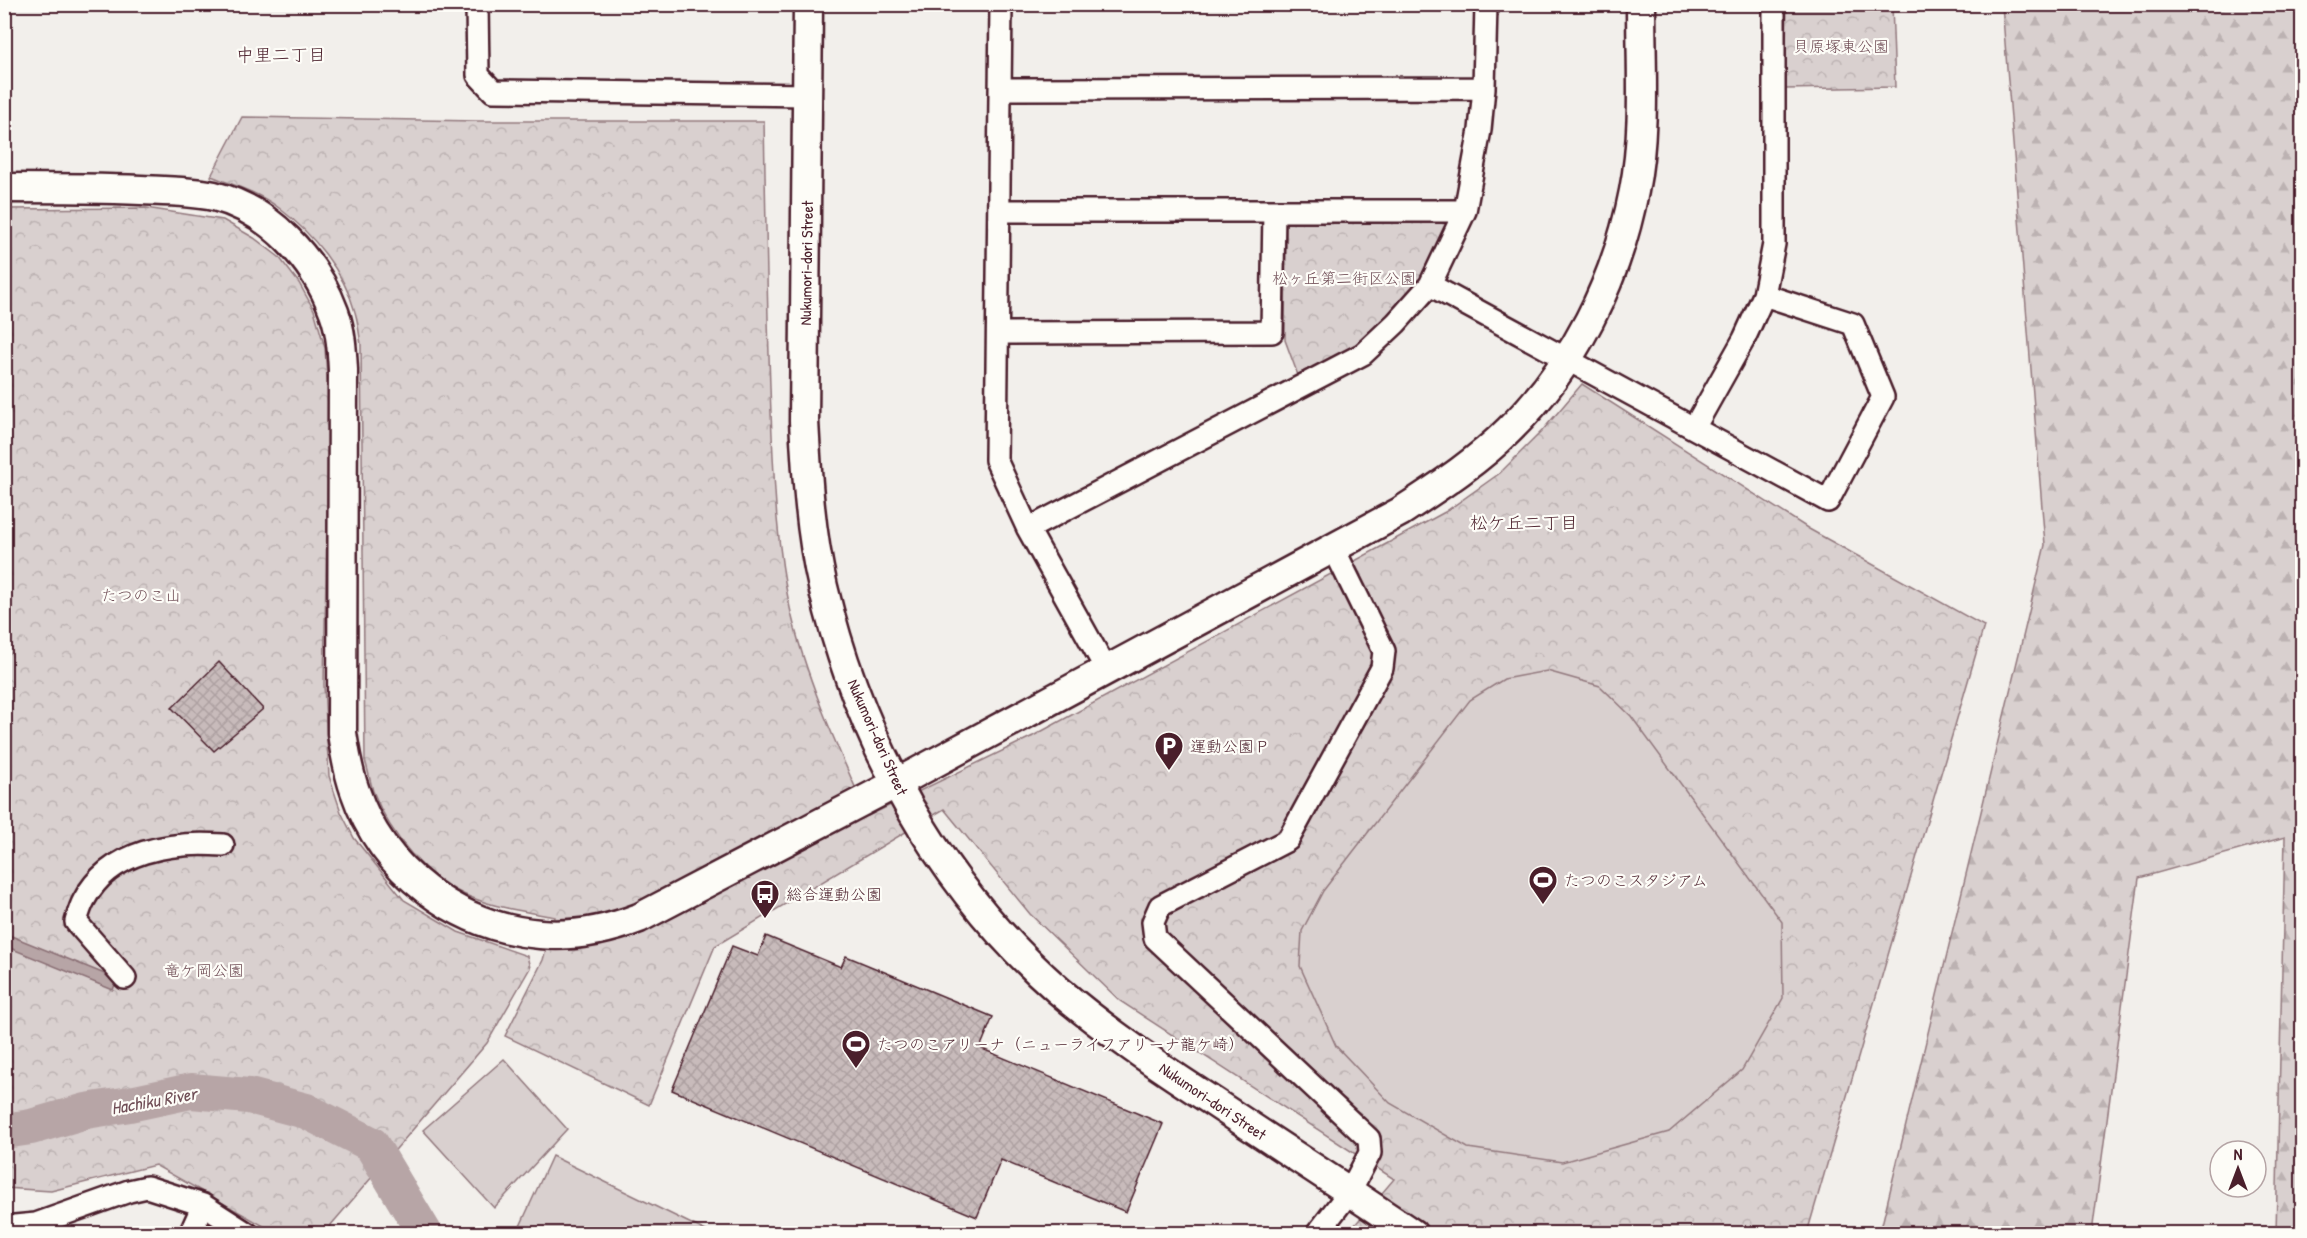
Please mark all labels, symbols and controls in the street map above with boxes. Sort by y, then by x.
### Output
park label: 貝原塚東公園 [1793,35,1889,57]
district label: 中里二丁目 [236,42,326,67]
street label: Nukumori-dori Street [794,200,818,326]
park label: 松ヶ丘第二街区公園 [1272,267,1416,289]
district label: 松ケ丘二丁目 [1470,510,1578,535]
park label: たつのこ山 [101,584,181,606]
street label: Nukumori-dori Street [843,675,914,799]
parking icon: 運動公園Ｐ [1153,730,1185,772]
place label: 運動公園Ｐ [1190,735,1270,757]
sports icon: たつのこスタジアム [1527,864,1559,906]
place label: たつのこスタジアム [1564,869,1708,891]
bus stop icon: 総合運動公園 [749,878,781,920]
place label: 総合運動公園 [786,883,882,905]
park label: 竜ケ岡公園 [164,959,244,981]
sports icon: たつのこアリーナ（ニューライフアリーナ龍ケ崎） [840,1028,872,1070]
place label: たつのこアリーナ（ニューライフアリーナ龍ケ崎） [877,1033,1244,1055]
street label: Nukumori-dori Street [1155,1057,1271,1145]
water label: Hachiku River [109,1080,201,1120]
north arrow [2208,1139,2268,1199]
text: N [2234,1143,2243,1165]

